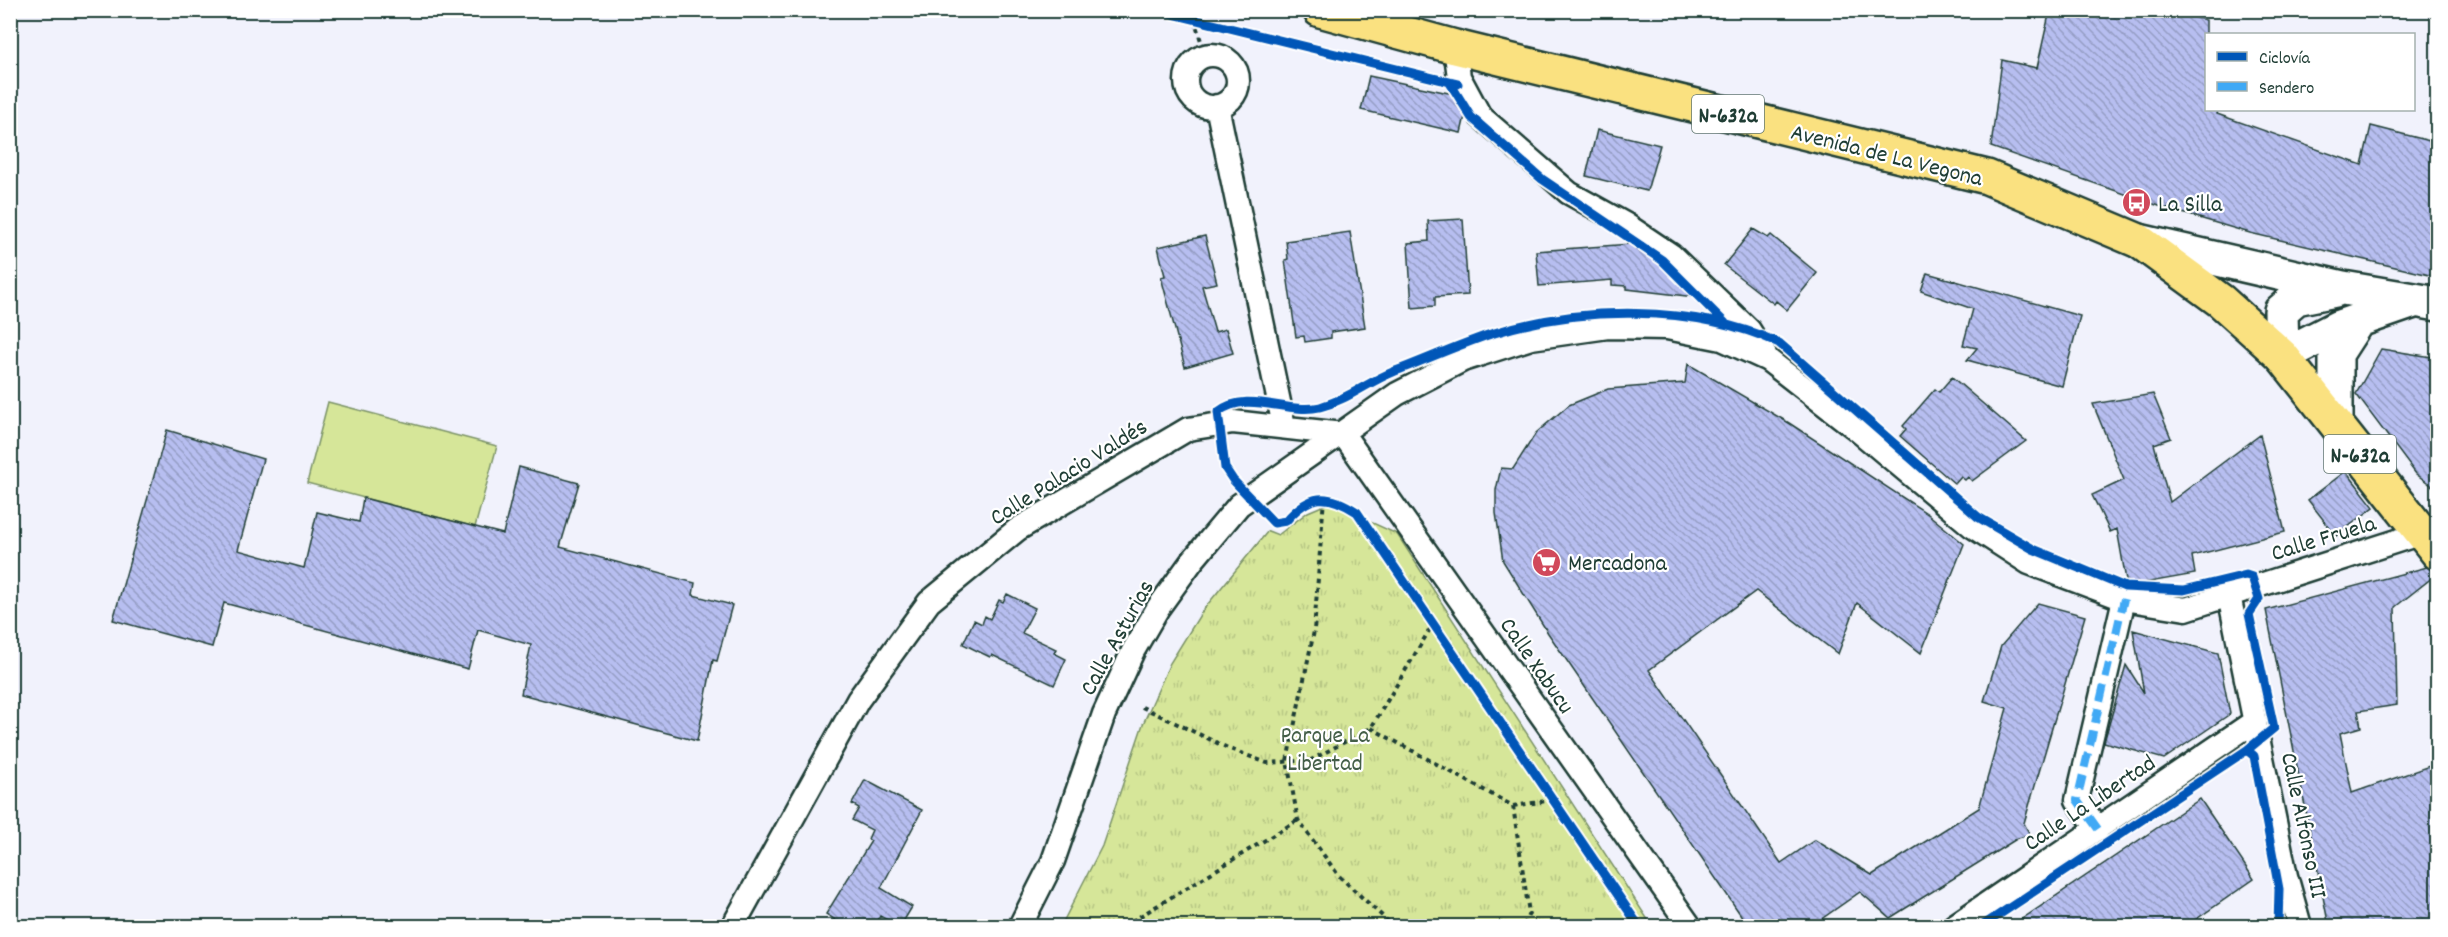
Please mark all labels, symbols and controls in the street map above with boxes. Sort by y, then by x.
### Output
legend [2205,33,2415,111]
text: Ciclovía [2259,47,2311,72]
text: Sendero [2259,77,2314,102]
road number: N-632a [1692,95,1764,133]
street label: Avenida de La Vegona [1787,117,1987,197]
bus stop icon: La Silla [2121,187,2153,219]
place label: La Silla [2158,189,2223,223]
street label: Calle Palacio Valdés [984,411,1155,536]
road number: N-632a [2324,435,2396,473]
street label: Calle Fruela [2267,508,2381,572]
supermarket icon: Mercadona [1531,546,1563,578]
place label: Mercadona [1568,548,1667,582]
street label: Calle Asturias [1073,574,1164,703]
street label: Calle Xabucu [1490,611,1581,722]
park label: Parque La Libertad [1280,720,1370,782]
street label: Calle La Libertad [2018,748,2163,861]
street label: Calle Alfonso III [2270,750,2334,902]

